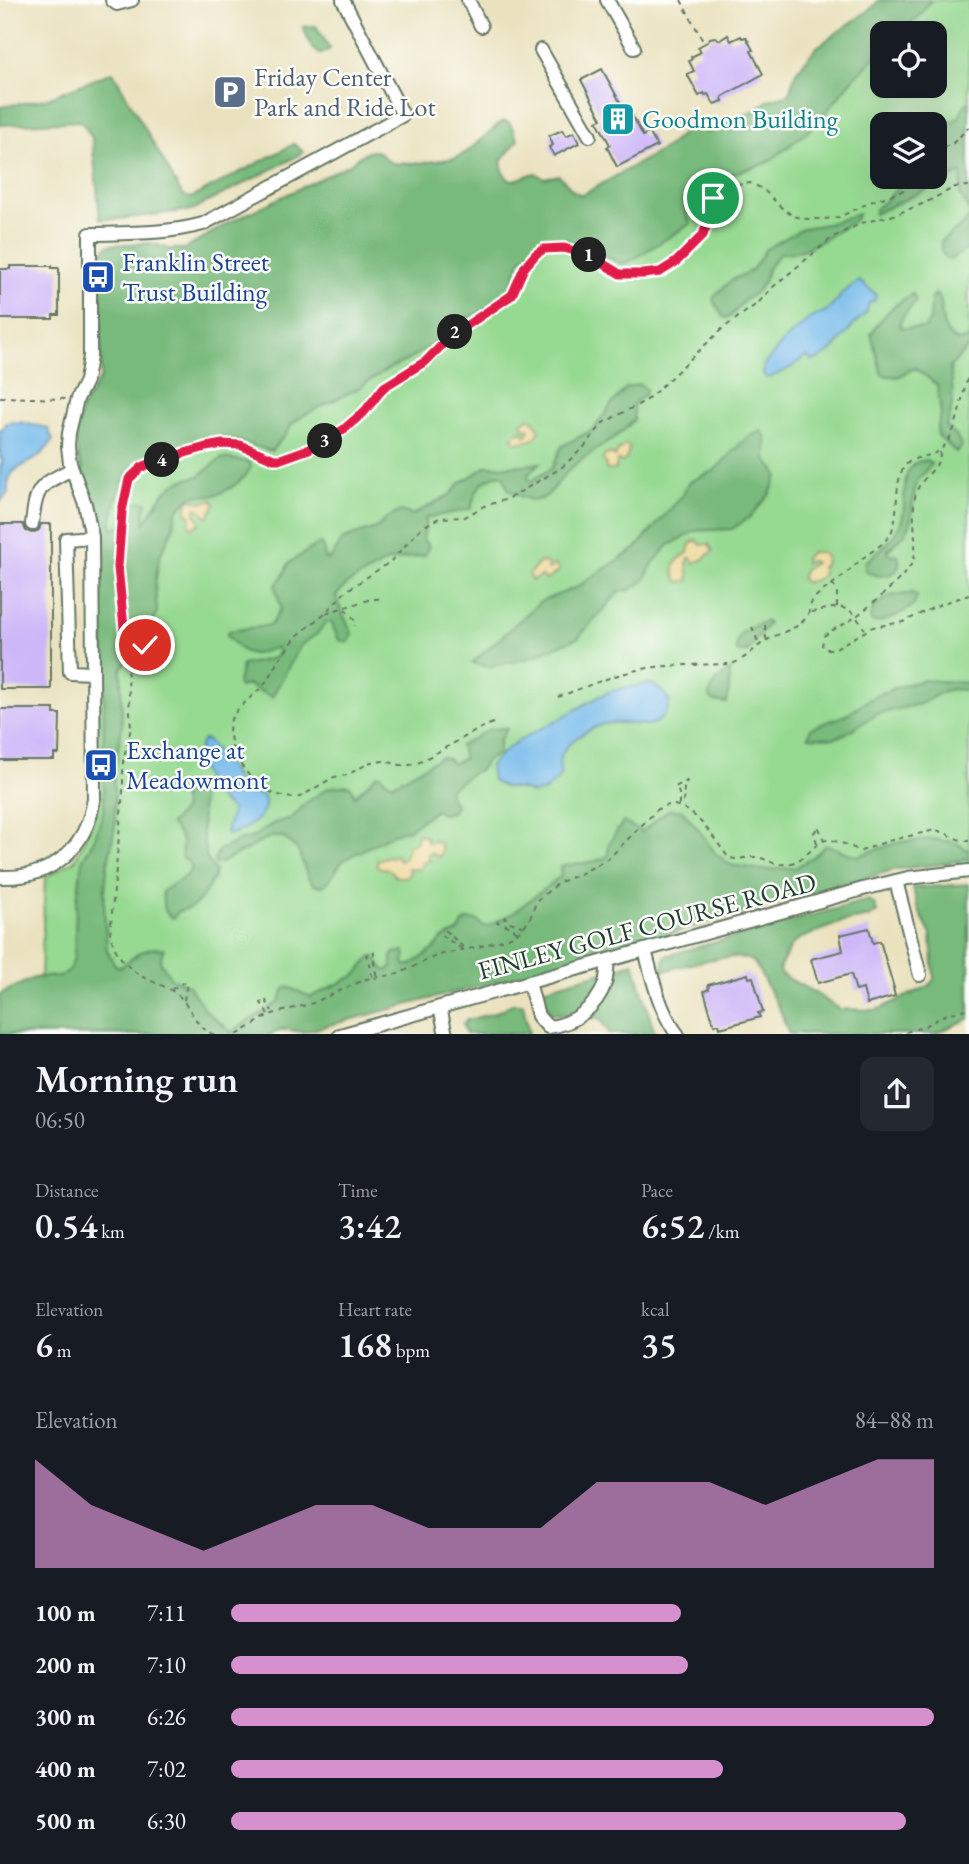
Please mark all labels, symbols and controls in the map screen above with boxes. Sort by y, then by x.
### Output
map controls [870,21,947,189]
button: locate [870,21,947,98]
place label: Friday Center Park and Ride Lot [254,60,436,124]
parking icon: Friday Center Park and Ride Lot [211,73,249,111]
building icon: Goodmon Building [599,100,637,138]
place label: Goodmon Building [642,102,839,136]
button: layers [870,112,947,189]
pin [683,168,743,228]
icon: arrive [694,179,732,217]
pin: 1 [572,238,606,272]
text: 1 [583,242,594,267]
place label: Franklin Street Trust Building [122,245,269,309]
bus stop icon: Franklin Street Trust Building [79,258,117,296]
pin: 2 [438,314,472,350]
text: 2 [449,319,460,344]
pin: 3 [308,424,342,458]
text: 3 [319,428,330,453]
pin: 4 [144,442,180,477]
text: 4 [156,447,167,472]
pin [115,615,175,675]
icon: check [126,626,164,664]
place label: Exchange at Meadowmont [126,733,268,797]
bus stop icon: Exchange at Meadowmont [82,746,120,784]
street label: FINLEY GOLF COURSE ROAD [474,864,820,988]
text: Morning run [35,1054,238,1103]
button: share [860,1057,934,1131]
text: 06:50 [35,1105,85,1135]
text: Distance [35,1178,98,1203]
text: Time [338,1178,378,1203]
text: Pace [641,1178,673,1203]
text: 0.54 [35,1203,97,1248]
text: 3:42 [338,1203,401,1248]
text: 6:52 [641,1203,704,1248]
text: km [97,1219,125,1244]
text: /km [704,1219,739,1244]
text: Elevation [35,1297,103,1322]
text: Heart rate [338,1297,412,1322]
text: kcal [641,1297,670,1322]
text: 6 [35,1322,53,1367]
text: 168 [338,1322,392,1367]
text: 35 [641,1322,677,1367]
text: m [53,1338,72,1363]
text: bpm [392,1338,430,1363]
text: Elevation [35,1405,118,1435]
text: 84–88 m [855,1405,934,1435]
text: 100 m [35,1598,96,1628]
text: 7:11 [147,1598,186,1628]
text: 200 m [35,1650,96,1680]
text: 7:10 [147,1650,186,1680]
text: 300 m [35,1702,96,1732]
text: 6:26 [147,1702,186,1732]
text: 400 m [35,1754,96,1784]
text: 7:02 [147,1754,186,1784]
text: 500 m [35,1806,96,1836]
text: 6:30 [147,1806,186,1836]

